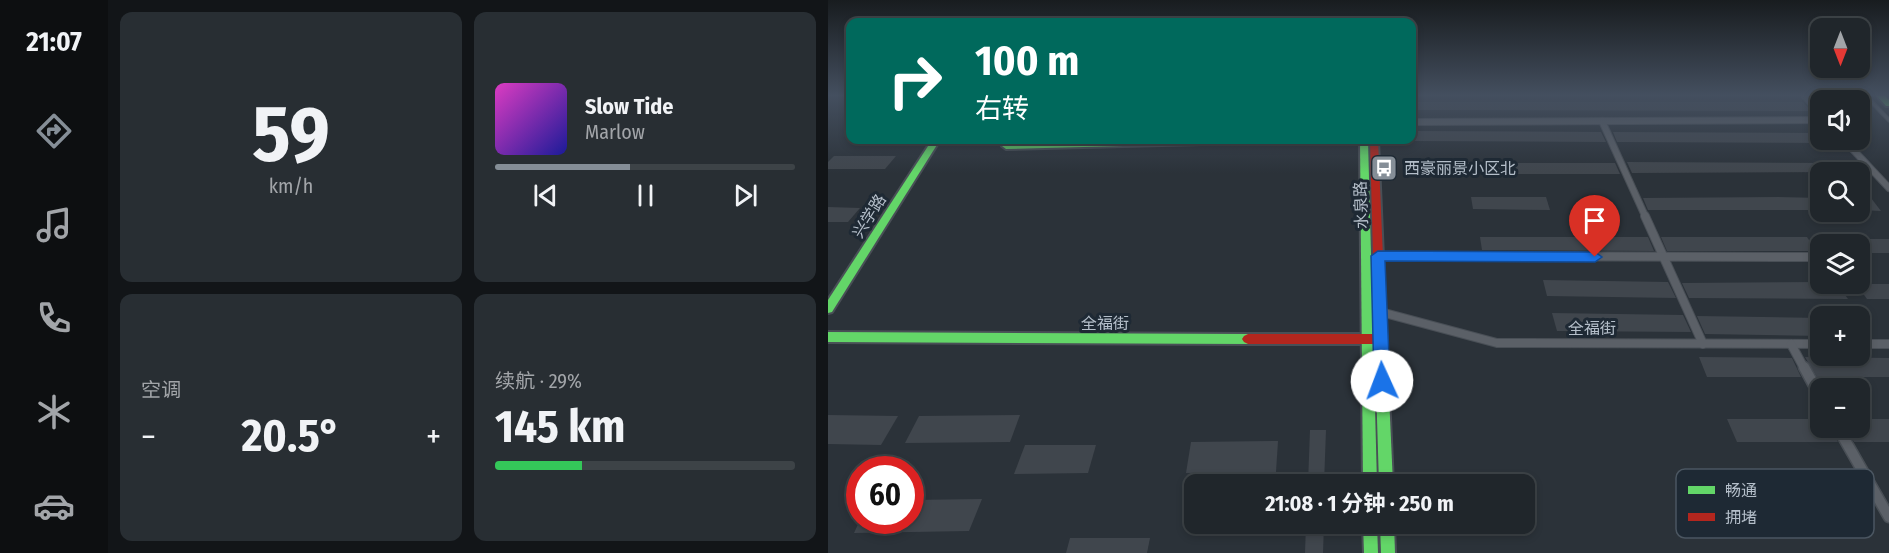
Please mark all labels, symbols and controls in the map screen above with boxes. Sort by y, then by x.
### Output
north arrow [1810,18,1870,78]
map controls [1810,18,1870,438]
text: 21:07 [26,26,82,58]
text: 100 m [975,36,1079,86]
icon: right [876,42,954,120]
text: 59 [252,88,330,182]
button: sound [1810,90,1870,150]
text: Slow Tide [585,93,673,120]
text: 右转 [975,93,1029,125]
icon: directions [33,110,75,152]
text: Marlow [585,120,645,144]
bus stop icon: 西豪丽景小区北 [1369,153,1399,183]
place label: 西豪丽景小区北 [1404,159,1516,178]
button: search [1810,162,1870,222]
text: km/h [269,174,313,198]
icon: previous [529,179,562,212]
icon: pause [629,179,662,212]
icon: next [729,179,762,212]
street label: 水泉路 [1351,181,1371,229]
street label: 兴学路 [848,191,890,241]
pin [1569,195,1620,257]
icon: music [33,204,75,246]
icon: arrive [1578,204,1611,237]
button: layers [1810,234,1870,294]
icon: phone [33,297,75,339]
button: + [1810,306,1870,366]
street label: 全福街 [1081,314,1129,333]
street label: 全福街 [1568,319,1616,338]
position arrow [1350,349,1414,413]
text: 续航 · 29% [495,369,582,393]
text: 空调 [141,378,181,402]
button: − [1810,378,1870,438]
icon: climate [33,391,75,433]
text: 145 km [495,400,625,454]
text: 20.5° [241,409,340,463]
text: − [141,417,156,457]
text: + [426,417,441,457]
speed limit sign: 60 [846,456,924,534]
legend [1676,469,1874,538]
text: 畅通 [1725,481,1757,500]
icon: car [33,485,75,527]
text: 21:08 · 1 分钟 · 250 m [1265,490,1454,517]
text: 拥堵 [1725,508,1757,527]

